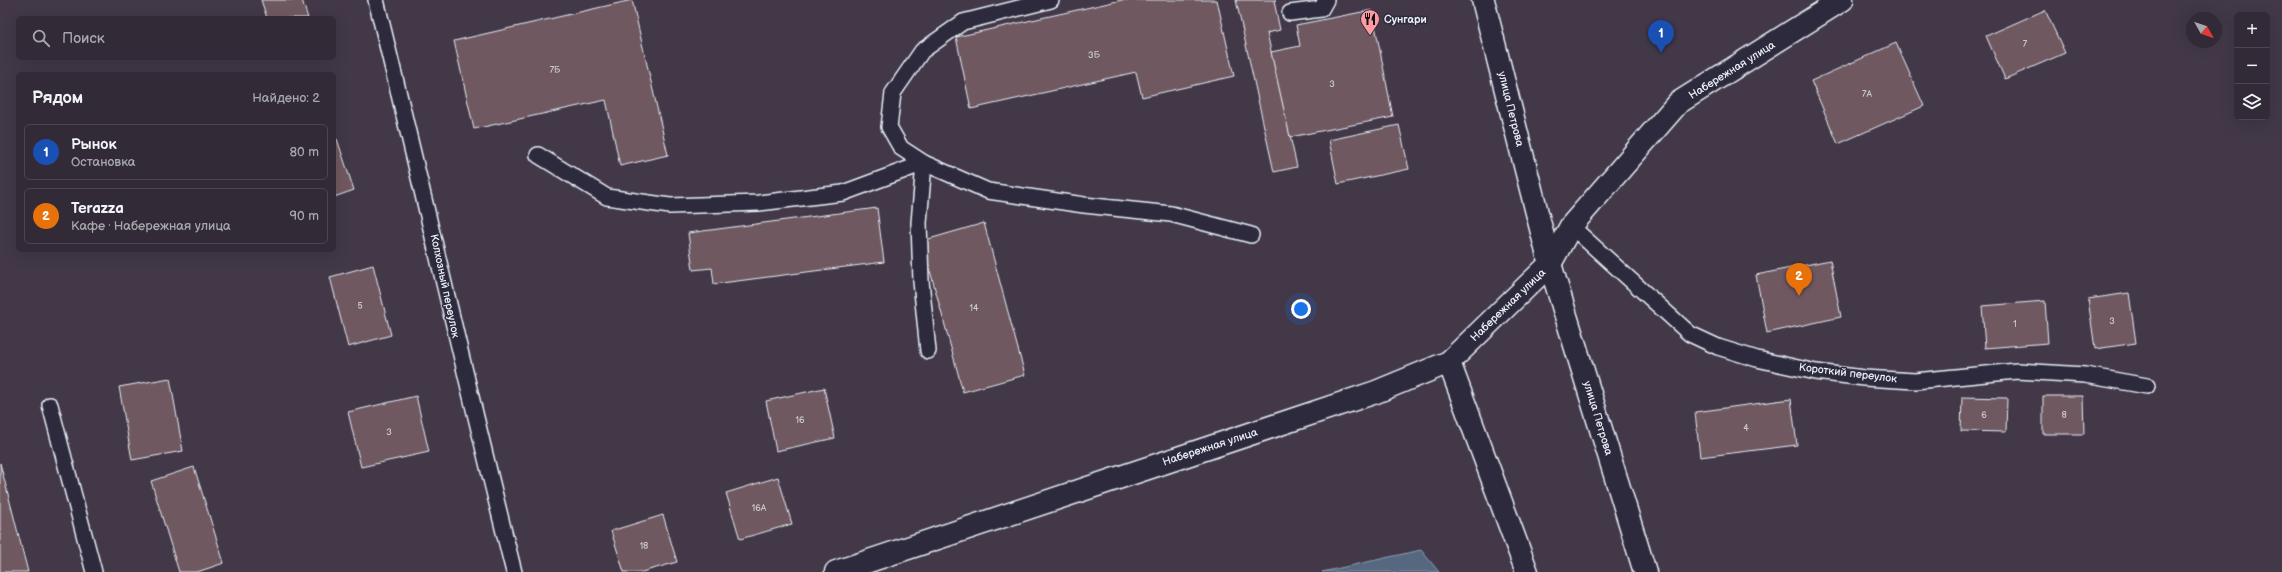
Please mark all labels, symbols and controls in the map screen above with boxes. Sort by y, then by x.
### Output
restaurant icon: Сунгари [1359,8,1381,36]
north arrow [2186,12,2222,48]
map controls [2234,12,2270,120]
button: + [2234,12,2270,48]
place label: Сунгари [1384,13,1427,26]
search box [16,16,336,60]
pin: 1 [1648,20,1674,53]
icon: search [30,27,52,49]
text: Поиск [62,29,105,48]
street label: Набережная улица [1687,38,1778,102]
house number: 7 [2023,39,2028,50]
button: − [2234,48,2270,84]
house number: 3Б [1088,50,1101,61]
house number: 7Б [550,65,561,76]
street label: улица Петрова [1495,70,1527,148]
house number: 3 [1329,79,1335,90]
button: layers [2234,84,2270,120]
text: Рядом [32,88,83,108]
house number: 7А [1862,89,1872,100]
text: Найдено: 2 [252,90,320,106]
text: Рынок [71,135,117,154]
text: 1 [43,144,49,160]
text: 80 m [290,144,319,160]
text: Остановка [71,154,136,170]
text: Terazza [71,199,124,218]
text: 2 [42,208,50,224]
text: 90 m [290,208,319,224]
text: Кафе · Набережная улица [71,218,231,234]
street label: Колхозный переулок [428,233,462,339]
pin: 2 [1786,263,1812,296]
street label: Набережная улица [1468,266,1548,344]
your location [1291,299,1311,319]
house number: 5 [357,301,363,312]
house number: 14 [970,303,979,314]
house number: 3 [2109,316,2115,327]
house number: 1 [2013,319,2017,330]
street label: Короткий переулок [1798,361,1898,385]
street label: улица Петрова [1581,379,1616,457]
house number: 6 [1981,410,1987,421]
house number: 8 [2061,410,2067,421]
house number: 16 [796,415,805,426]
house number: 4 [1743,423,1749,434]
street label: Набережная улица [1161,425,1260,468]
house number: 3 [386,427,392,438]
house number: 16А [752,503,767,514]
house number: 18 [640,541,648,552]

